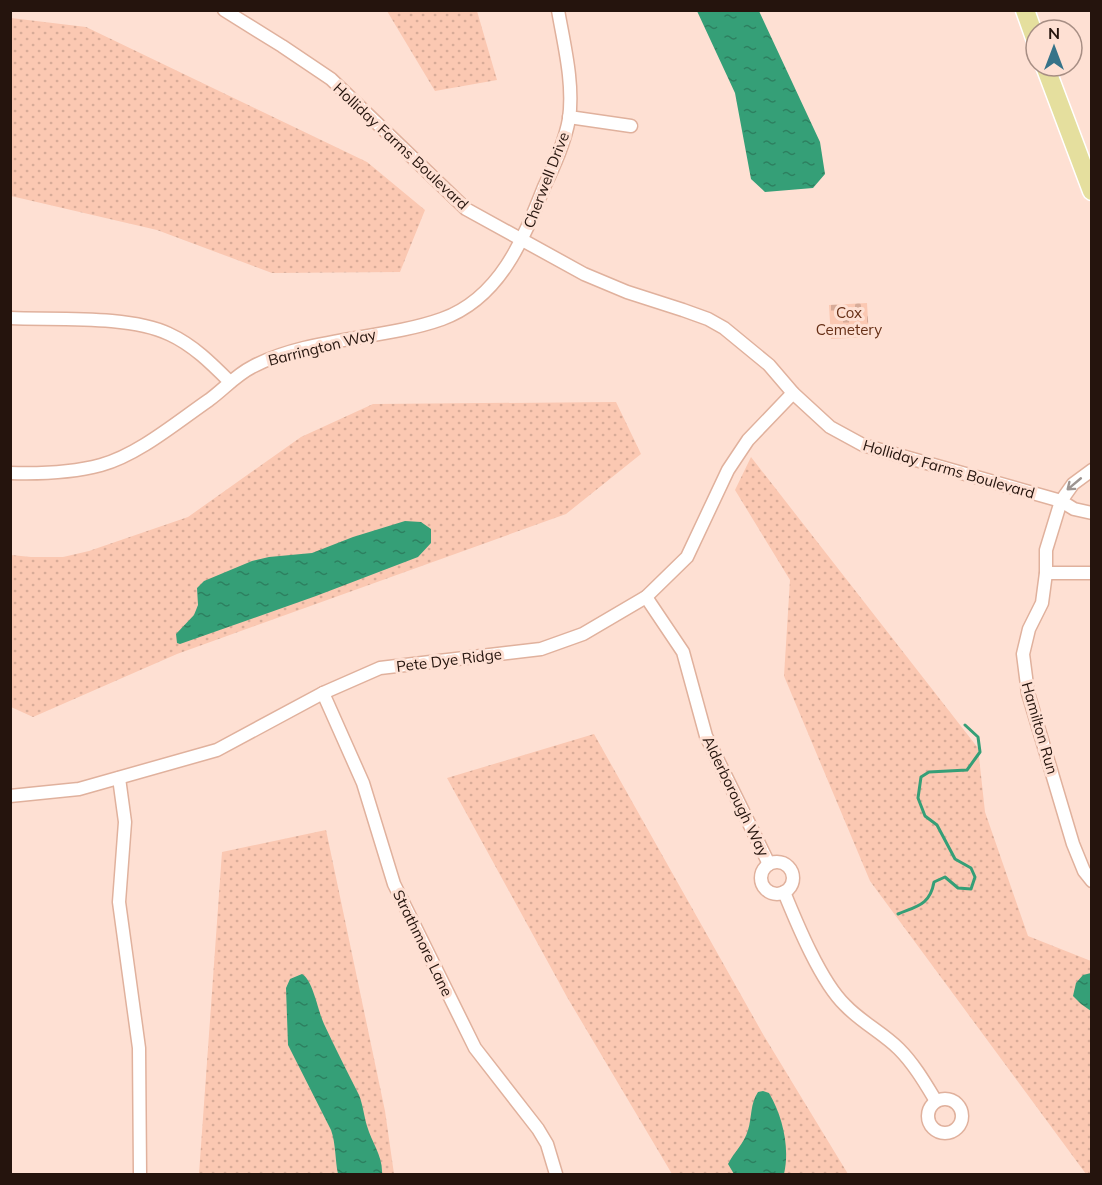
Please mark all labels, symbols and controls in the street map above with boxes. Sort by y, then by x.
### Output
north arrow [1024,18,1084,78]
text: N [1048,23,1060,43]
street label: Holliday Farms Boulevard [329,78,473,214]
street label: Cherwell Drive [519,129,573,231]
park label: Cox Cemetery [816,303,882,339]
street label: Barrington Way [266,324,378,370]
street label: Holliday Farms Boulevard [861,435,1037,503]
one-way arrow [1066,478,1082,491]
street label: Pete Dye Ridge [395,644,503,676]
street label: Hamilton Run [1018,680,1062,776]
street label: Alderborough Way [699,733,773,859]
street label: Strathmore Lane [389,887,457,999]

